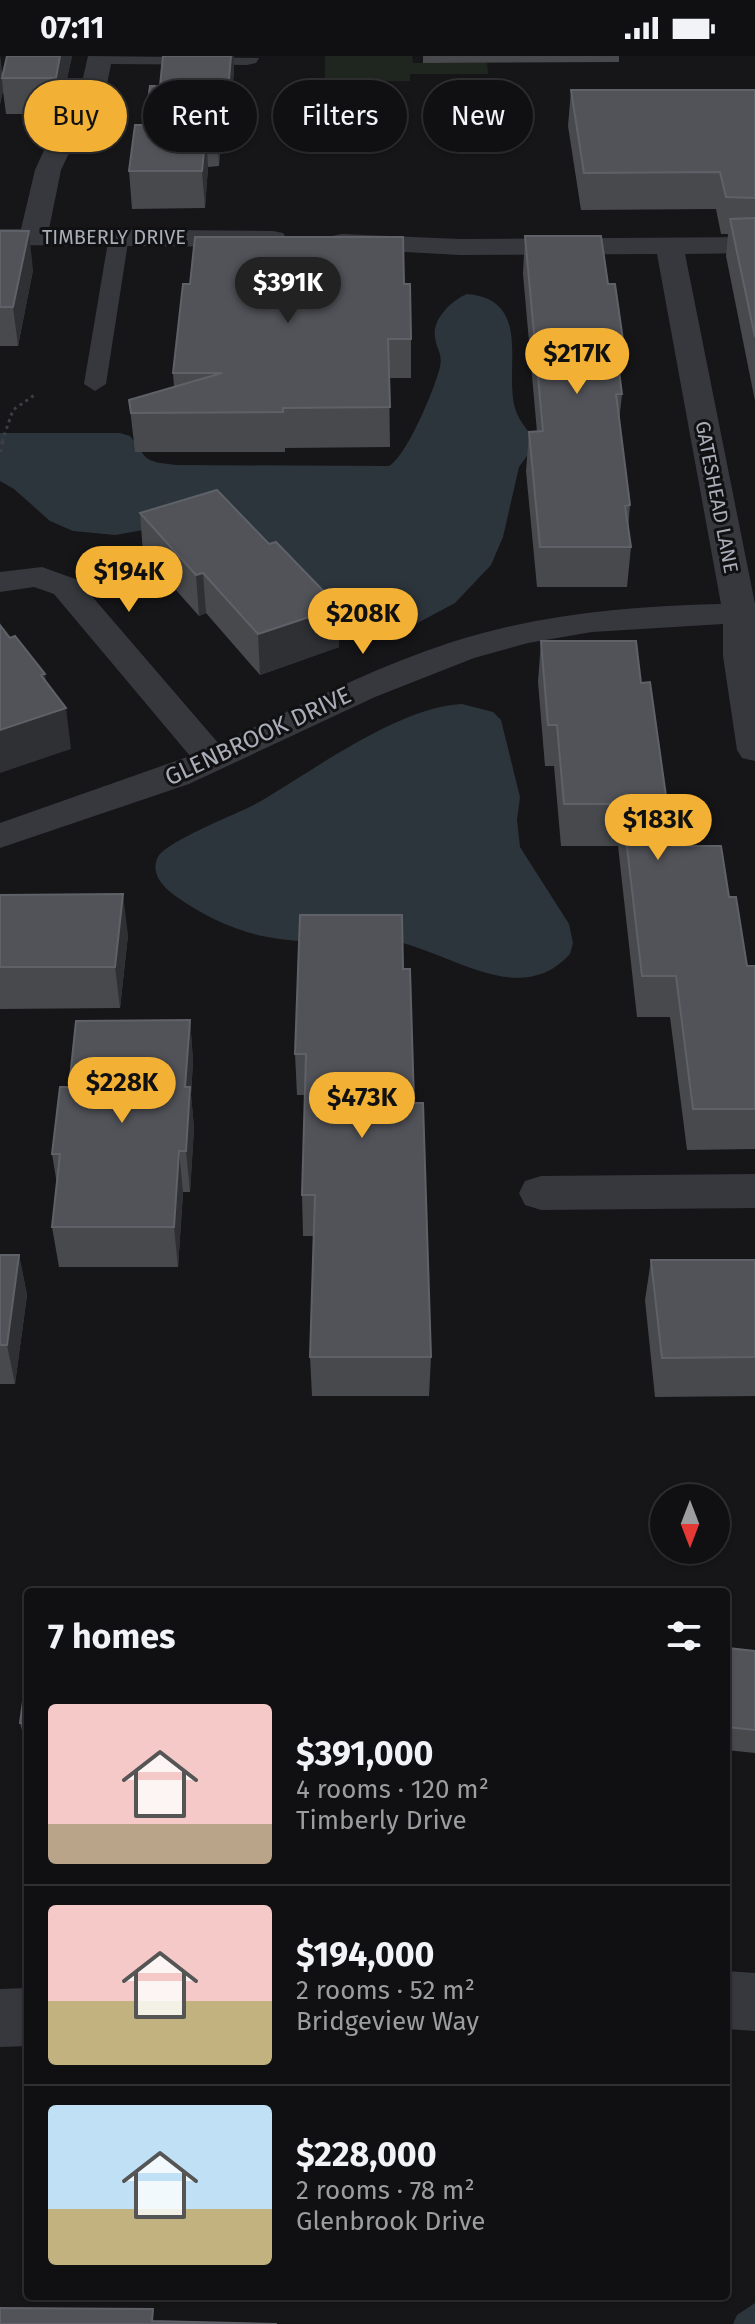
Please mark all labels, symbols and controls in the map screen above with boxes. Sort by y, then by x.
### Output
text: 07:11 [40,10,104,46]
chip: Buy [24,80,127,152]
chip: Rent [143,80,257,152]
chip: Filters [273,80,407,152]
chip: New [423,80,533,152]
street label: TIMBERLY DRIVE [42,225,186,249]
pin: $391K [232,257,344,325]
text: $391K [253,267,323,298]
pin: $217K [521,328,633,396]
text: $217K [543,338,611,369]
street label: GATESHEAD LANE [690,419,744,575]
pin: $194K [73,546,185,614]
text: $194K [94,556,164,587]
pin: $208K [307,588,419,656]
text: $208K [326,598,400,629]
street label: GLENBROOK DRIVE [160,681,356,791]
pin: $183K [602,794,714,862]
text: $183K [623,804,693,835]
pin: $228K [66,1057,178,1125]
text: $228K [86,1067,158,1098]
pin: $473K [306,1072,418,1140]
text: $473K [327,1082,397,1113]
north arrow [650,1484,730,1564]
map controls [650,1484,730,1564]
icon: filters [662,1614,706,1658]
text: 7 homes [48,1616,175,1657]
text: $391,000 [296,1733,433,1774]
icon: home [112,1736,208,1832]
text: 4 rooms · 120 m² [296,1774,489,1805]
text: Timberly Drive [296,1805,467,1836]
text: $194,000 [296,1934,434,1975]
icon: home [112,1937,208,2033]
text: 2 rooms · 52 m² [296,1975,475,2006]
text: Bridgeview Way [296,2006,479,2037]
text: $228,000 [296,2134,437,2175]
icon: home [112,2137,208,2233]
text: 2 rooms · 78 m² [296,2175,475,2206]
text: Glenbrook Drive [296,2206,486,2237]

